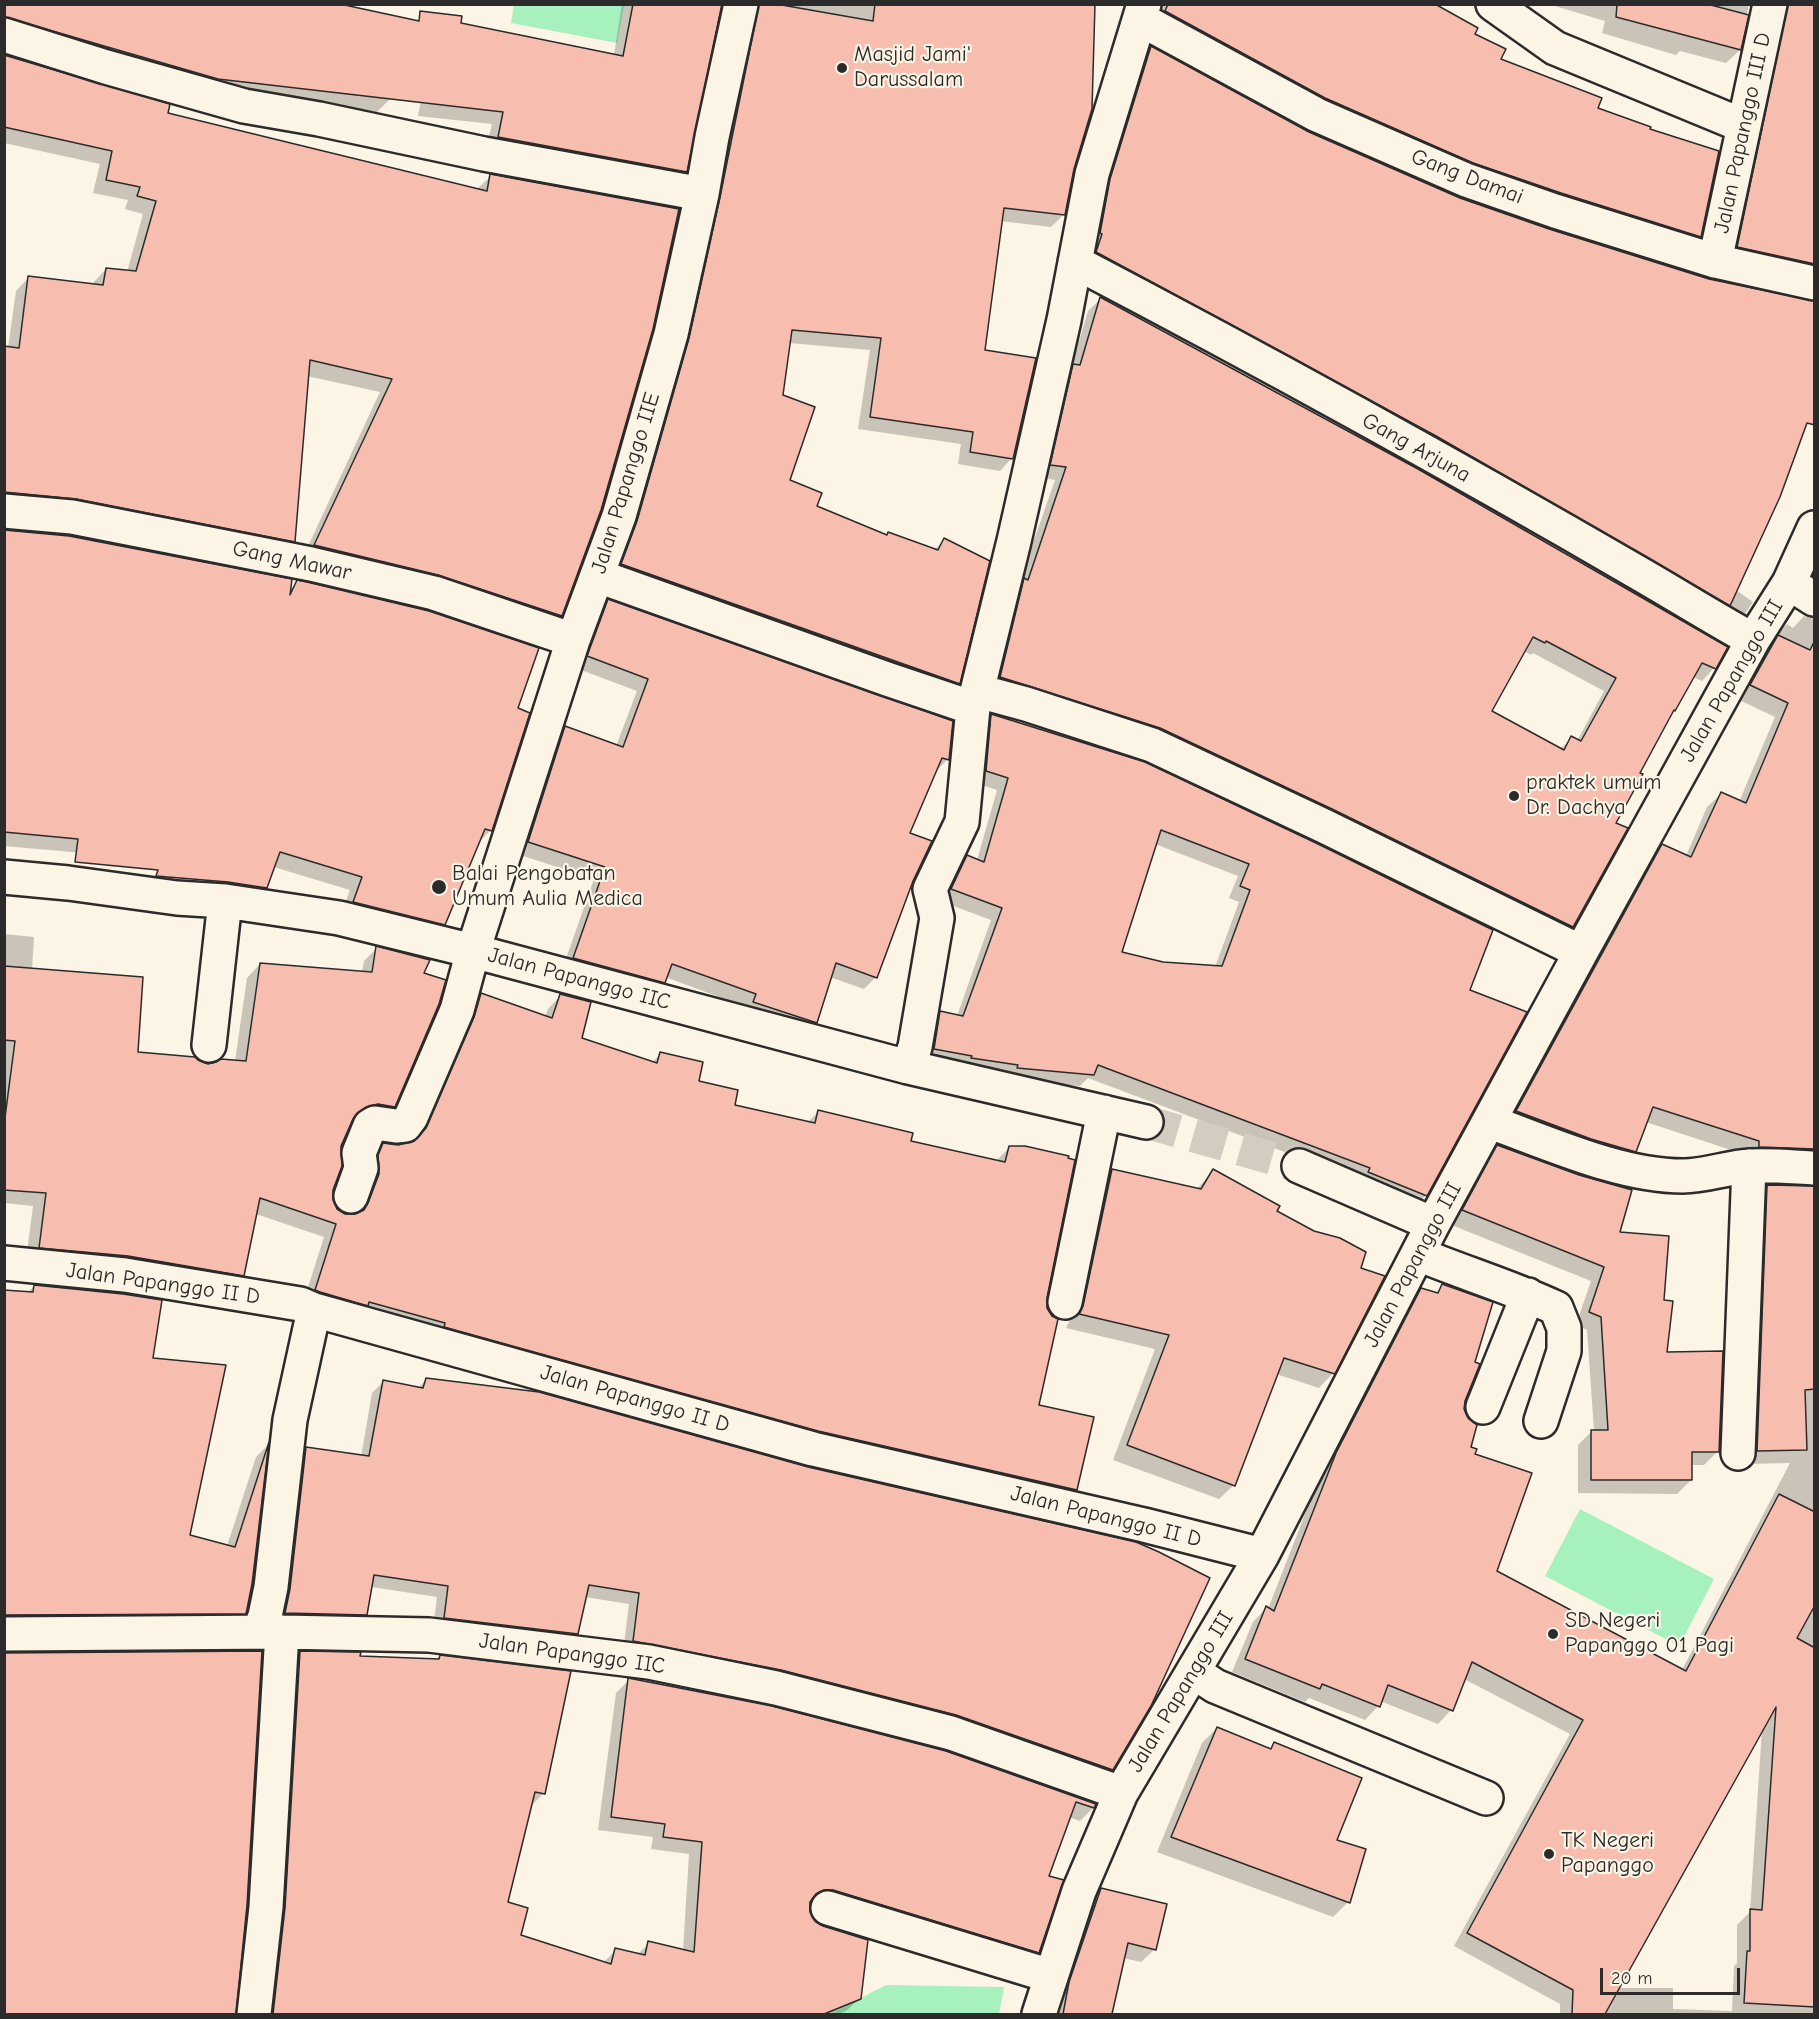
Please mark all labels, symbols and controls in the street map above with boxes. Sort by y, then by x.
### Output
street label: Jalan Papanggo III D [1709,30,1777,236]
place label: Masjid Jami' Darussalam [854,42,971,94]
marker: Masjid Jami' Darussalam [835,61,849,75]
street label: Gang Damai [1407,144,1527,210]
street label: Jalan Papanggo IIE [586,389,666,577]
street label: Gang Arjuna [1357,407,1475,489]
street label: Gang Mawar [230,536,354,586]
street label: Jalan Papanggo III [1675,595,1789,767]
place label: praktek umum Dr. Dachya [1526,770,1662,822]
marker: praktek umum Dr. Dachya [1507,789,1521,803]
place label: Balai Pengobatan Umum Aulia Medica [452,861,643,912]
marker: Balai Pengobatan Umum Aulia Medica [430,878,448,896]
street label: Jalan Papanggo IIC [485,942,673,1016]
street label: Jalan Papanggo III [1358,1178,1468,1352]
street label: Jalan Papanggo II D [64,1257,262,1311]
street label: Jalan Papanggo II D [537,1359,733,1439]
street label: Jalan Papanggo II D [1008,1481,1204,1553]
street label: Jalan Papanggo III [1123,1607,1239,1777]
place label: SD Negeri Papanggo 01 Pagi [1565,1608,1734,1660]
marker: SD Negeri Papanggo 01 Pagi [1546,1627,1560,1641]
street label: Jalan Papanggo IIC [477,1628,667,1680]
place label: TK Negeri Papanggo [1561,1828,1654,1880]
marker: TK Negeri Papanggo [1542,1847,1556,1861]
scale bar [1603,1956,1742,1994]
text: 20 m [1611,1968,1652,1989]

